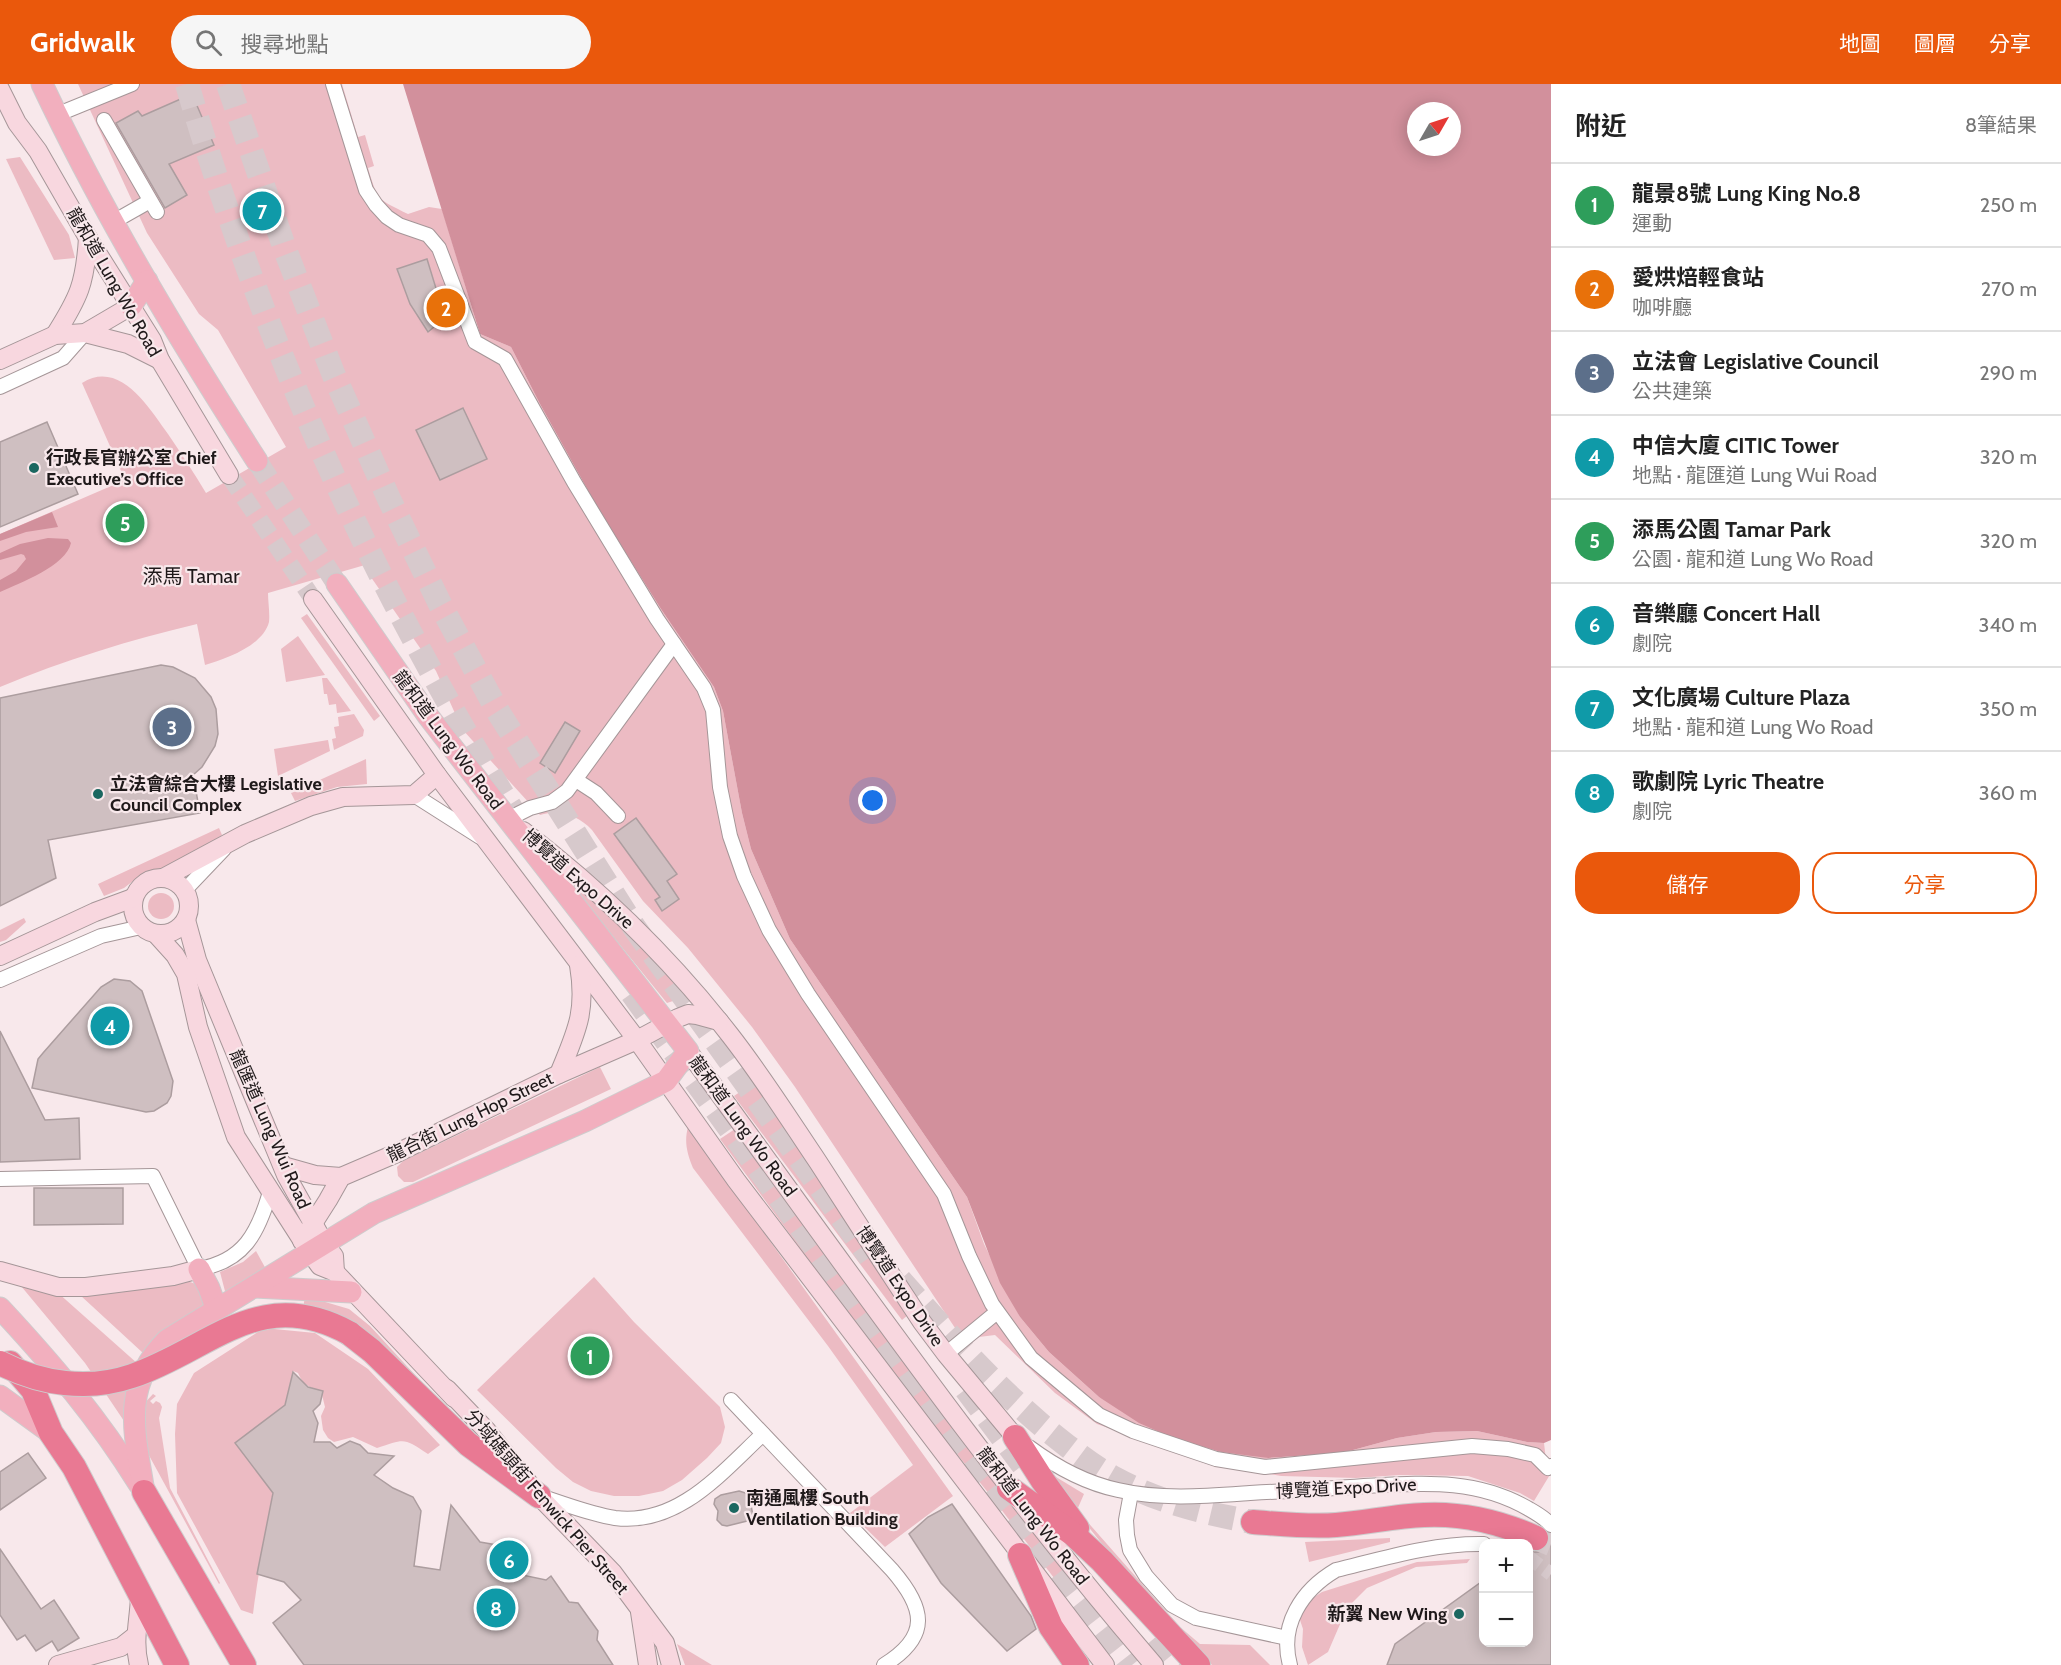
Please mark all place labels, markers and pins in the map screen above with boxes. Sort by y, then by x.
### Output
pin: 7 [242,188,282,234]
pin: 2 [426,286,466,330]
place label: 行政長官辦公室 Chief Executive’s Office [46,447,217,490]
marker: 行政長官辦公室 Chief Executive’s Office [27,461,41,475]
pin: 5 [106,500,144,546]
pin: 3 [152,704,192,750]
place label: 立法會綜合大樓 Legislative Council Complex [110,773,322,816]
marker: 立法會綜合大樓 Legislative Council Complex [91,787,105,801]
pin: 4 [90,1004,130,1048]
pin: 1 [570,1334,610,1378]
place label: 南通風樓 South Ventilation Building [746,1487,898,1530]
marker: 南通風樓 South Ventilation Building [727,1501,741,1515]
pin: 6 [490,1538,528,1582]
pin: 8 [476,1586,516,1630]
place label: 新翼 New Wing [1328,1603,1447,1625]
marker: 新翼 New Wing [1452,1607,1466,1621]

